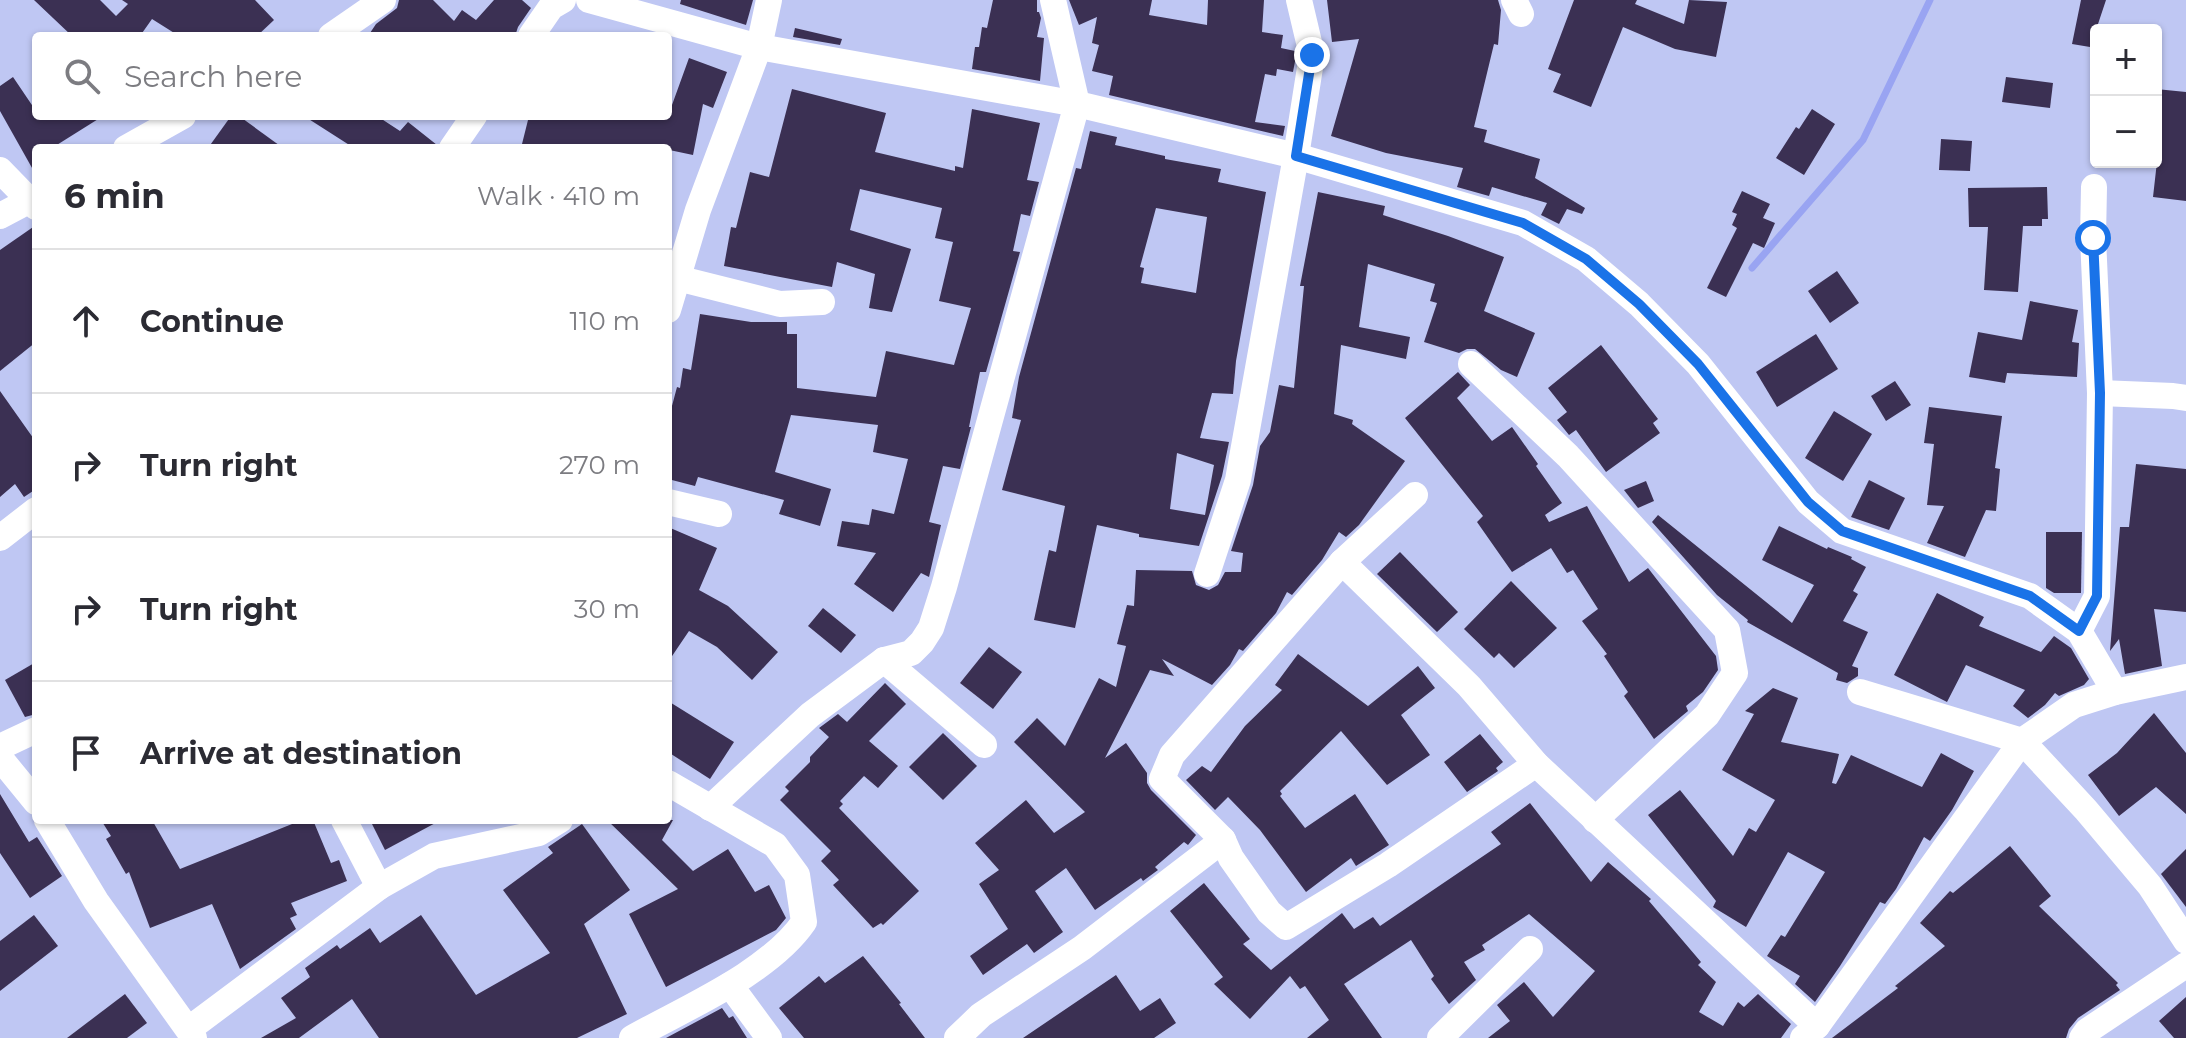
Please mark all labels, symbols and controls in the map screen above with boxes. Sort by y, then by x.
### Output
map controls [2090,24,2162,168]
button: + [2090,24,2162,96]
search box [32,32,672,120]
route end [1294,37,1330,73]
icon: search [60,54,104,98]
text: Search here [124,58,302,95]
button: − [2090,96,2162,168]
text: 6 min [64,175,165,217]
text: Walk · 410 m [477,180,640,212]
route start [2075,220,2111,256]
icon: ahead [64,299,108,343]
text: Continue [140,303,284,340]
text: 110 m [570,305,640,337]
icon: right [64,443,108,487]
text: Turn right [140,447,297,484]
text: 270 m [559,449,640,481]
icon: right [64,587,108,631]
text: Turn right [140,591,297,628]
text: 30 m [574,593,640,625]
icon: arrive [64,731,108,775]
text: Arrive at destination [140,735,462,772]

